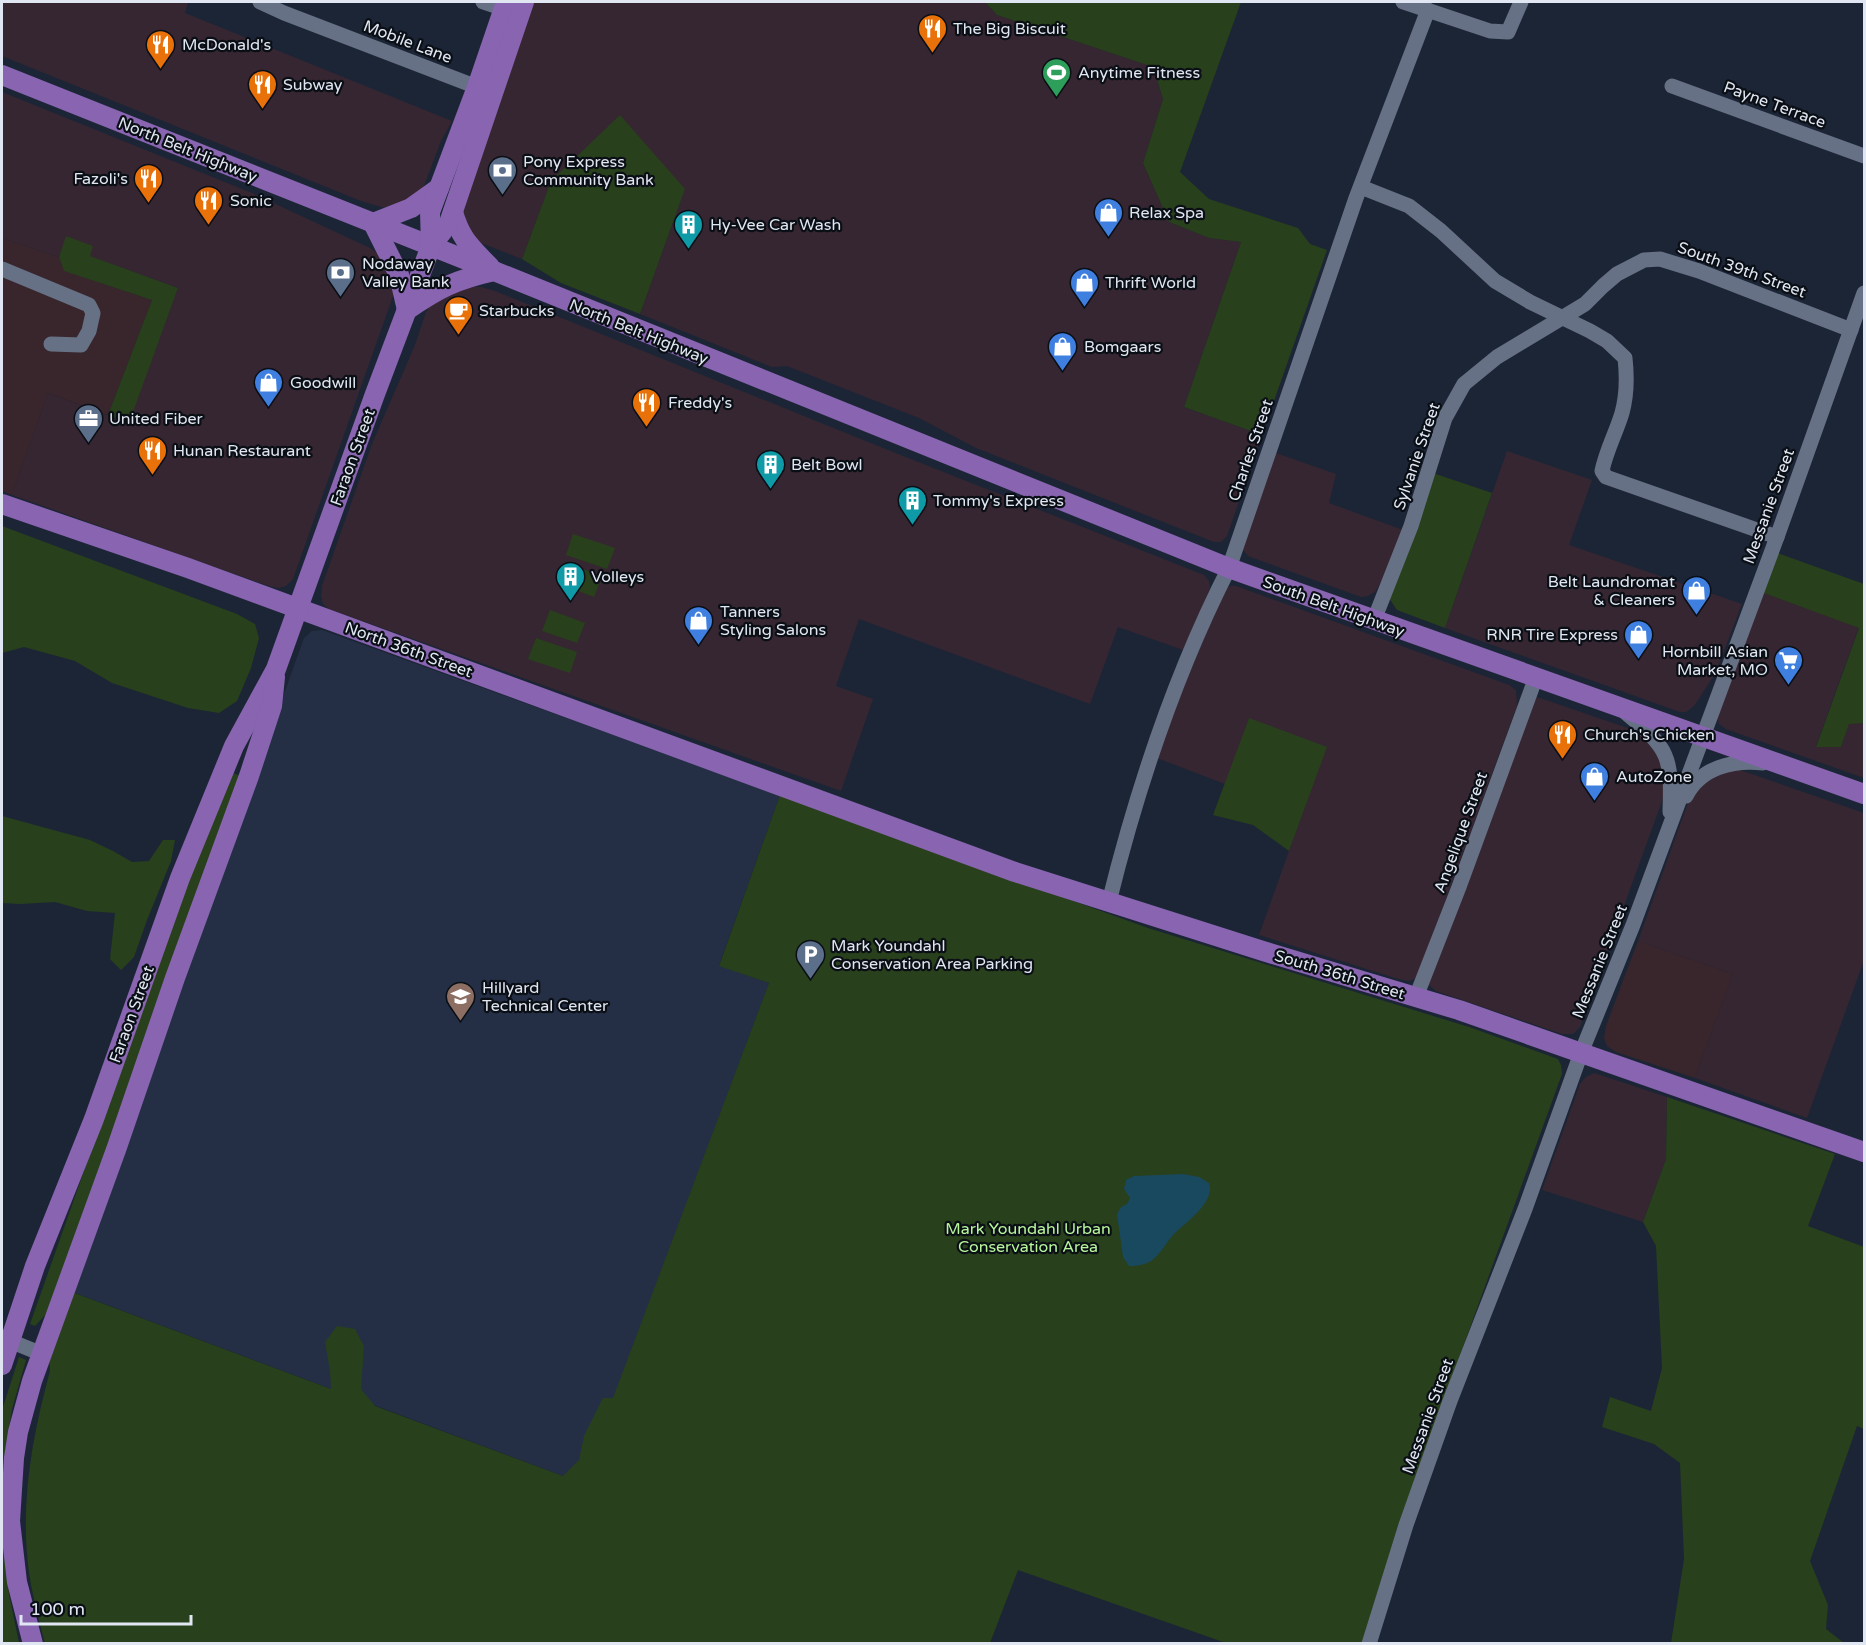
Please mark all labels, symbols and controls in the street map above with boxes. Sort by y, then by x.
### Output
restaurant icon: The Big Biscuit [916,12,948,54]
street label: Mobile Lane [361,16,455,68]
place label: The Big Biscuit [953,19,1066,39]
restaurant icon: McDonald's [145,28,177,70]
place label: McDonald's [182,35,271,55]
sports icon: Anytime Fitness [1041,56,1073,98]
place label: Anytime Fitness [1078,63,1200,83]
restaurant icon: Subway [246,68,278,110]
place label: Subway [283,75,343,95]
street label: Payne Terrace [1721,77,1828,133]
street label: North Belt Highway [115,113,261,187]
place label: Pony Express Community Bank [523,152,654,190]
bank icon: Pony Express Community Bank [486,154,518,196]
restaurant icon: Fazoli's [133,162,165,204]
place label: Fazoli's [74,169,128,189]
restaurant icon: Sonic [193,184,225,226]
place label: Sonic [230,191,272,211]
shop icon: Relax Spa [1092,196,1124,238]
place label: Relax Spa [1129,203,1204,223]
building icon: Hy-Vee Car Wash [673,208,705,250]
place label: Hy-Vee Car Wash [710,215,841,235]
street label: South 39th Street [1675,237,1809,302]
place label: Nodaway Valley Bank [362,254,450,292]
bank icon: Nodaway Valley Bank [325,256,357,298]
shop icon: Thrift World [1068,266,1100,308]
place label: Thrift World [1105,273,1196,293]
cafe icon: Starbucks [442,294,474,336]
street label: North Belt Highway [566,295,712,369]
place label: Starbucks [479,301,554,321]
shop icon: Bomgaars [1047,330,1079,372]
place label: Bomgaars [1084,337,1161,357]
shop icon: Goodwill [253,366,285,408]
place label: Goodwill [290,373,356,393]
restaurant icon: Freddy's [631,386,663,428]
place label: Freddy's [668,393,732,413]
street label: Charles Street [1224,397,1278,504]
street label: Sylvanie Street [1389,400,1445,513]
office icon: United Fiber [72,402,104,444]
street label: Faraon Street [326,406,380,509]
place label: United Fiber [109,409,204,429]
restaurant icon: Hunan Restaurant [136,434,168,476]
place label: Hunan Restaurant [173,441,311,461]
street label: Messanie Street [1739,446,1799,567]
building icon: Belt Bowl [754,448,786,490]
place label: Belt Bowl [791,455,863,475]
building icon: Tommy's Express [896,484,928,526]
place label: Tommy's Express [933,491,1064,511]
building icon: Volleys [554,560,586,602]
place label: Volleys [591,567,644,587]
street label: South Belt Highway [1260,572,1408,642]
place label: Belt Laundromat & Cleaners [1548,572,1675,610]
shop icon: Belt Laundromat & Cleaners [1680,574,1712,616]
place label: Tanners Styling Salons [720,602,826,640]
shop icon: Tanners Styling Salons [683,604,715,646]
street label: North 36th Street [342,618,475,682]
shop icon: RNR Tire Express [1623,618,1655,660]
place label: RNR Tire Express [1486,625,1618,645]
place label: Hornbill Asian Market, MO [1662,642,1768,680]
supermarket icon: Hornbill Asian Market, MO [1773,644,1805,686]
restaurant icon: Church's Chicken [1547,718,1579,760]
place label: Church's Chicken [1584,725,1715,745]
shop icon: AutoZone [1579,760,1611,802]
place label: AutoZone [1616,767,1692,787]
street label: Angelique Street [1430,769,1492,896]
street label: Messanie Street [1568,901,1632,1021]
place label: Mark Youndahl Conservation Area Parking [831,936,1033,974]
parking icon: Mark Youndahl Conservation Area Parking [794,938,826,980]
street label: South 36th Street [1272,946,1407,1004]
street label: Faraon Street [105,963,159,1066]
place label: Hillyard Technical Center [482,978,609,1016]
school or university icon: Hillyard Technical Center [445,980,477,1022]
park label: Mark Youndahl Urban Conservation Area [945,1219,1111,1257]
street label: Messanie Street [1398,1356,1458,1477]
scale bar [21,1588,190,1626]
text: 100 m [30,1598,85,1620]

